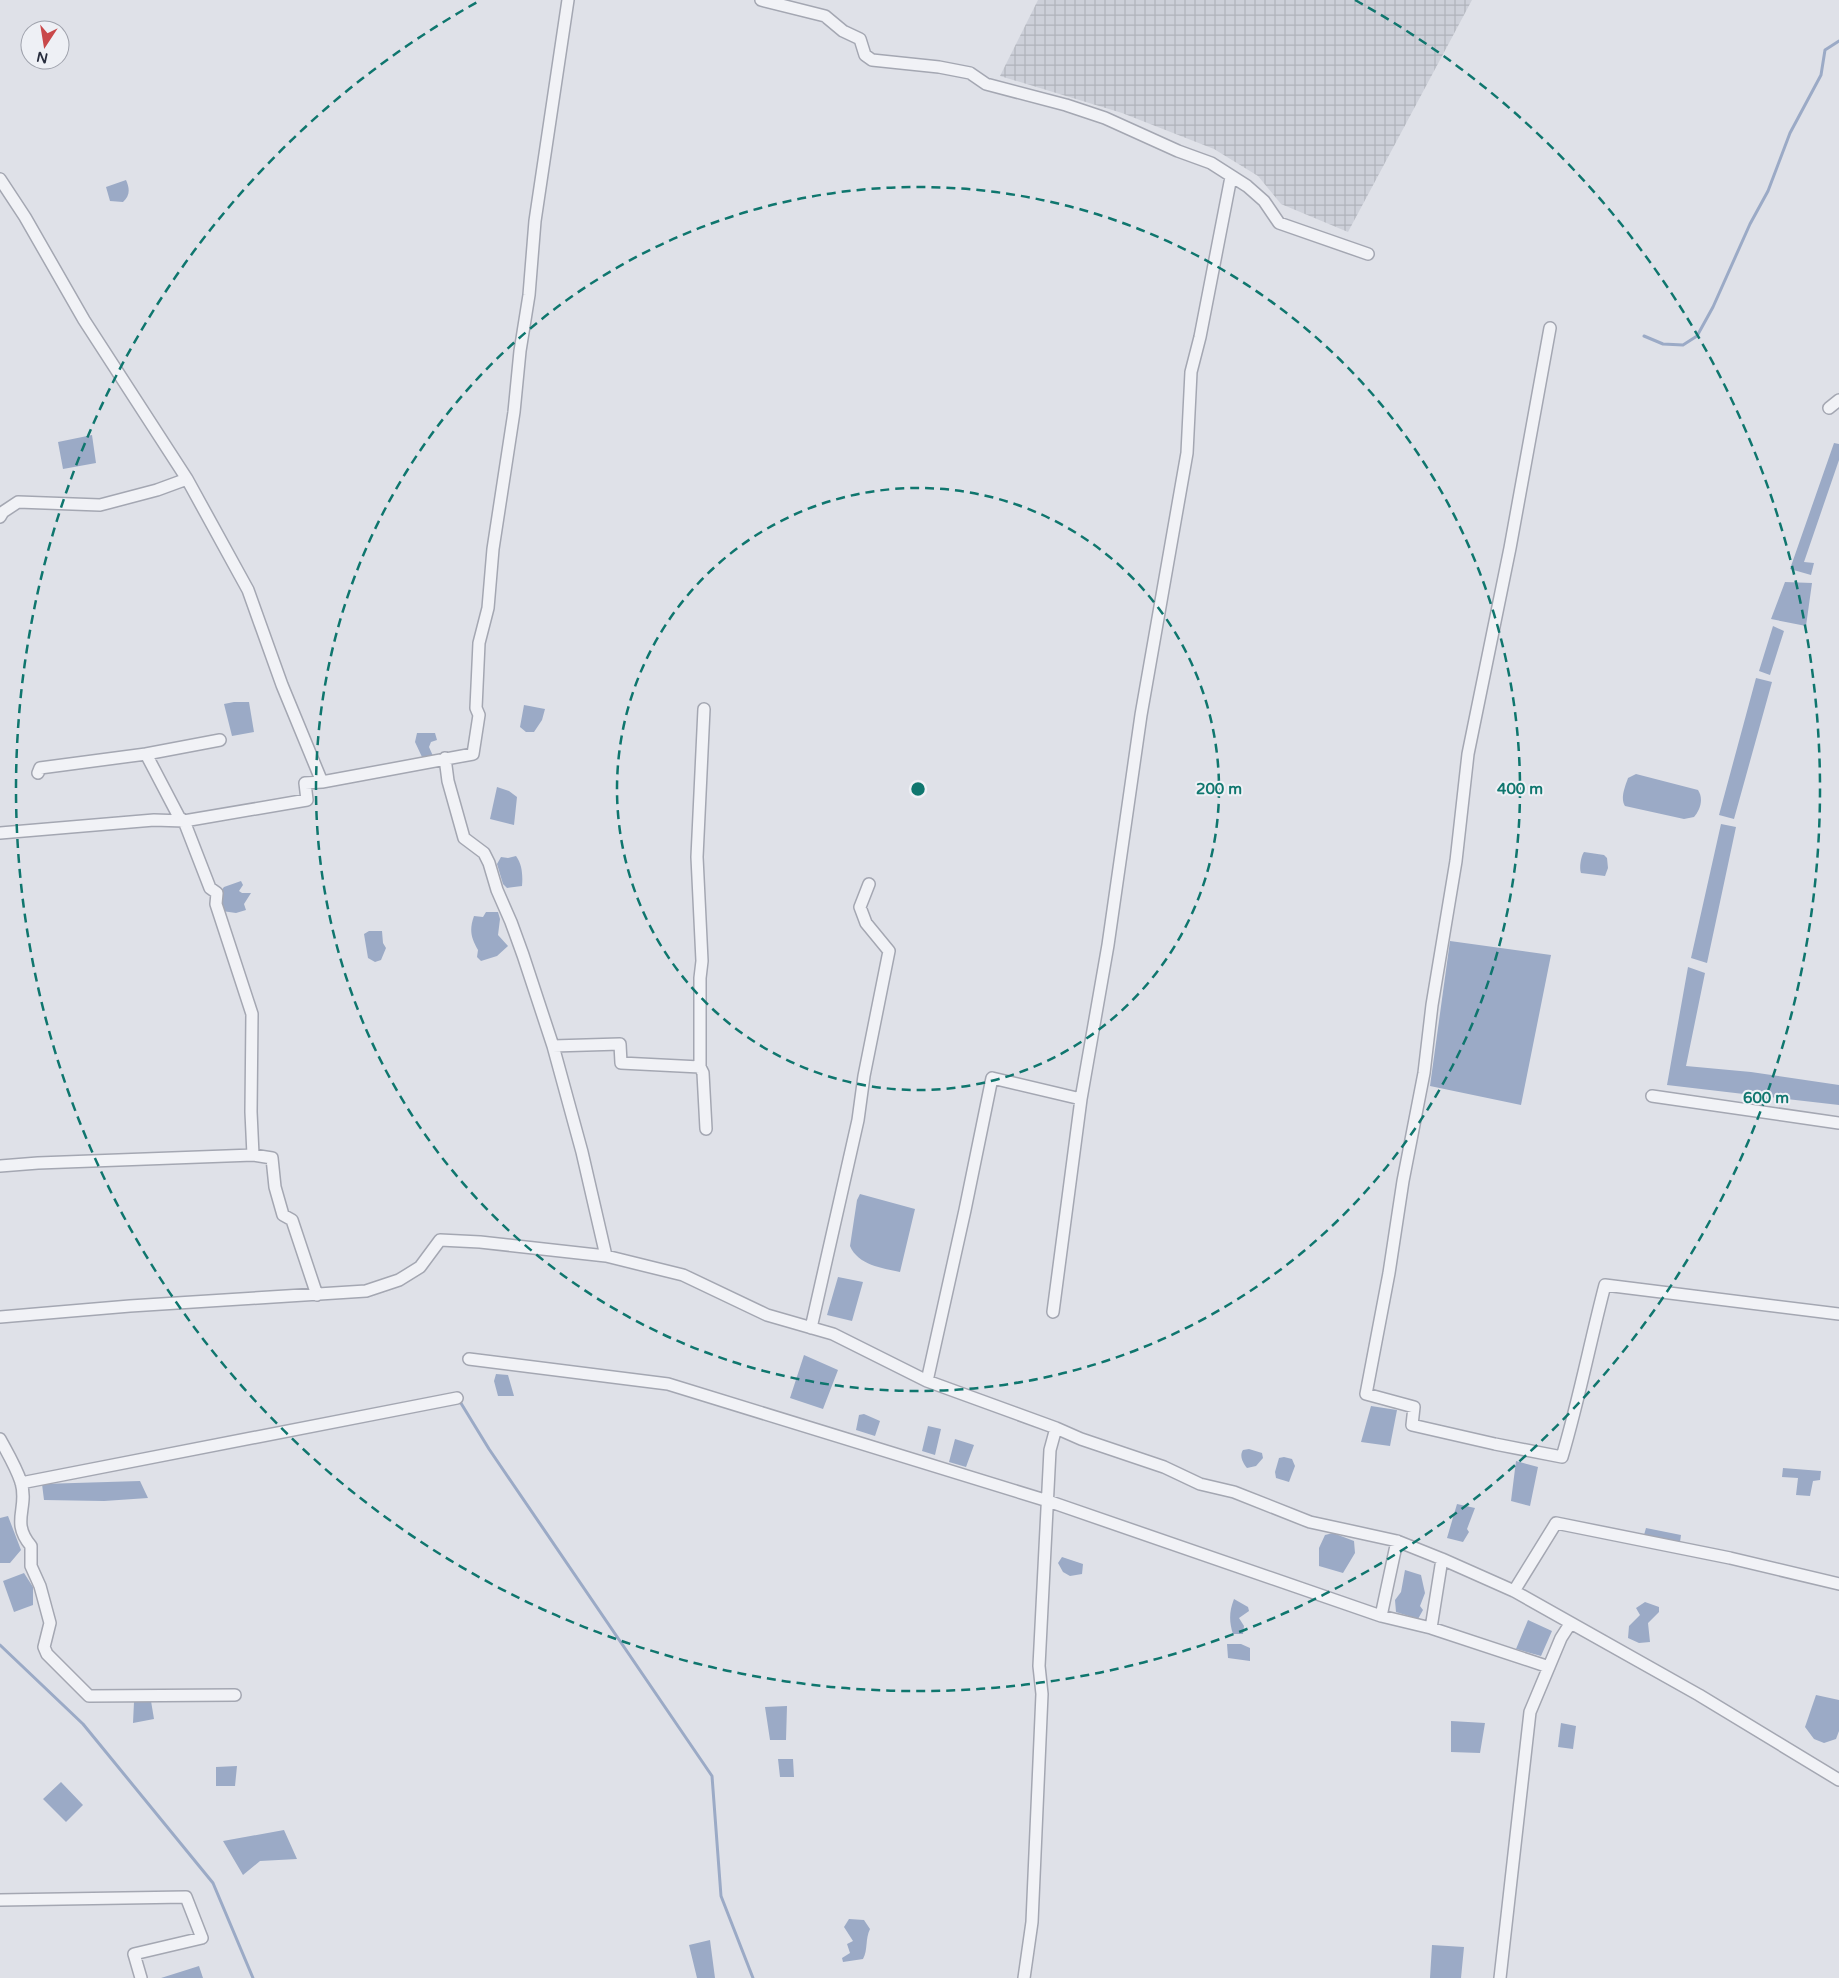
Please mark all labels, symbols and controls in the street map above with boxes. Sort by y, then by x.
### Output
north arrow [20,20,70,70]
text: N [35,48,50,67]
centre of rings [909,780,927,798]
text: 200 m [1196,780,1242,798]
text: 400 m [1497,780,1543,798]
text: 600 m [1743,1089,1789,1107]

